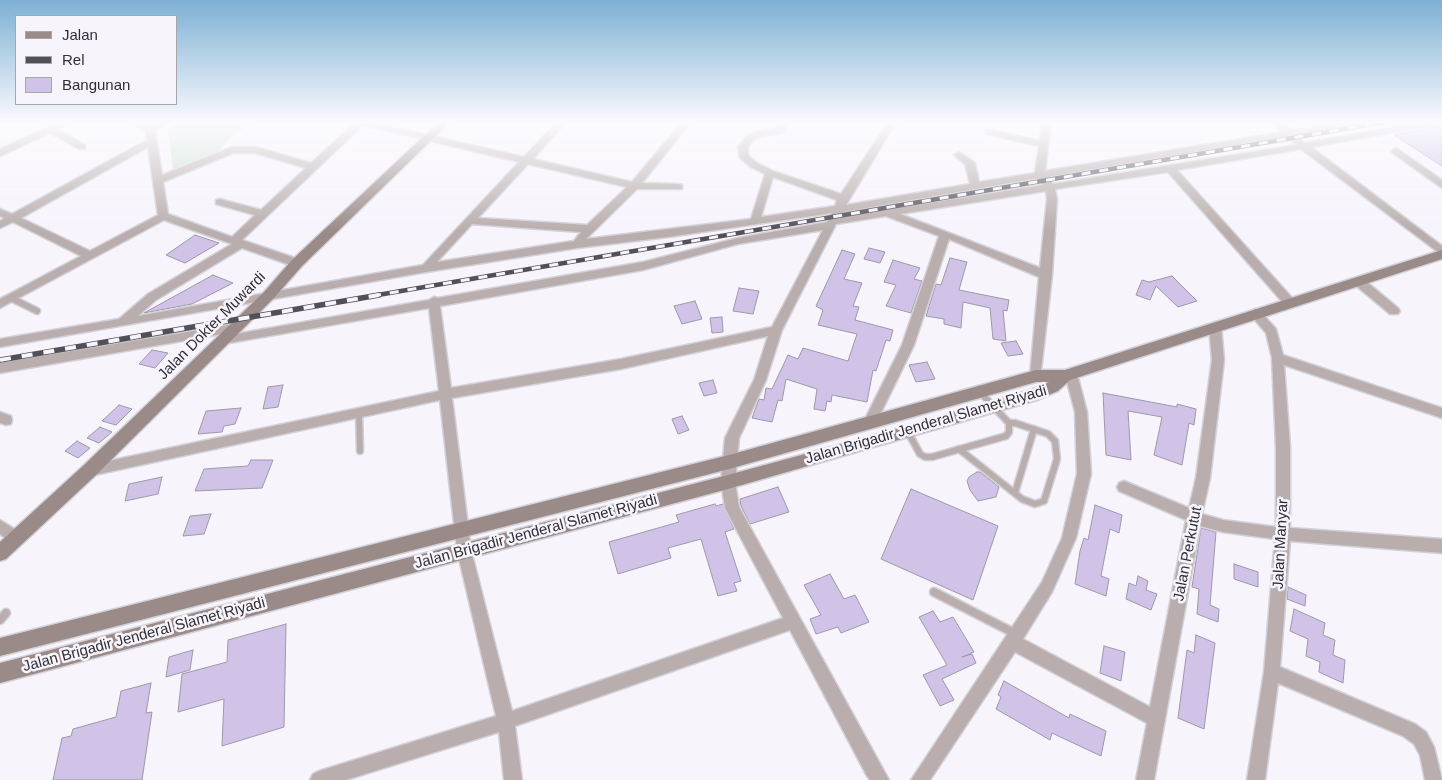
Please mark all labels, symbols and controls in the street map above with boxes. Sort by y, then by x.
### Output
legend [15,15,178,105]
text: Jalan [62,26,98,43]
text: Rel [62,51,85,68]
text: Bangunan [62,76,130,93]
street label: Jalan Dokter Muwardi [154,268,270,384]
street label: Jalan Brigadir Jenderal Slamet Riyadi [803,382,1049,468]
street label: Jalan Brigadir Jenderal Slamet Riyadi [413,491,659,573]
street label: Jalan Manyar [1270,499,1292,589]
street label: Jalan Perkutut [1170,505,1206,603]
street label: Jalan Brigadir Jenderal Slamet Riyadi [21,594,267,676]

